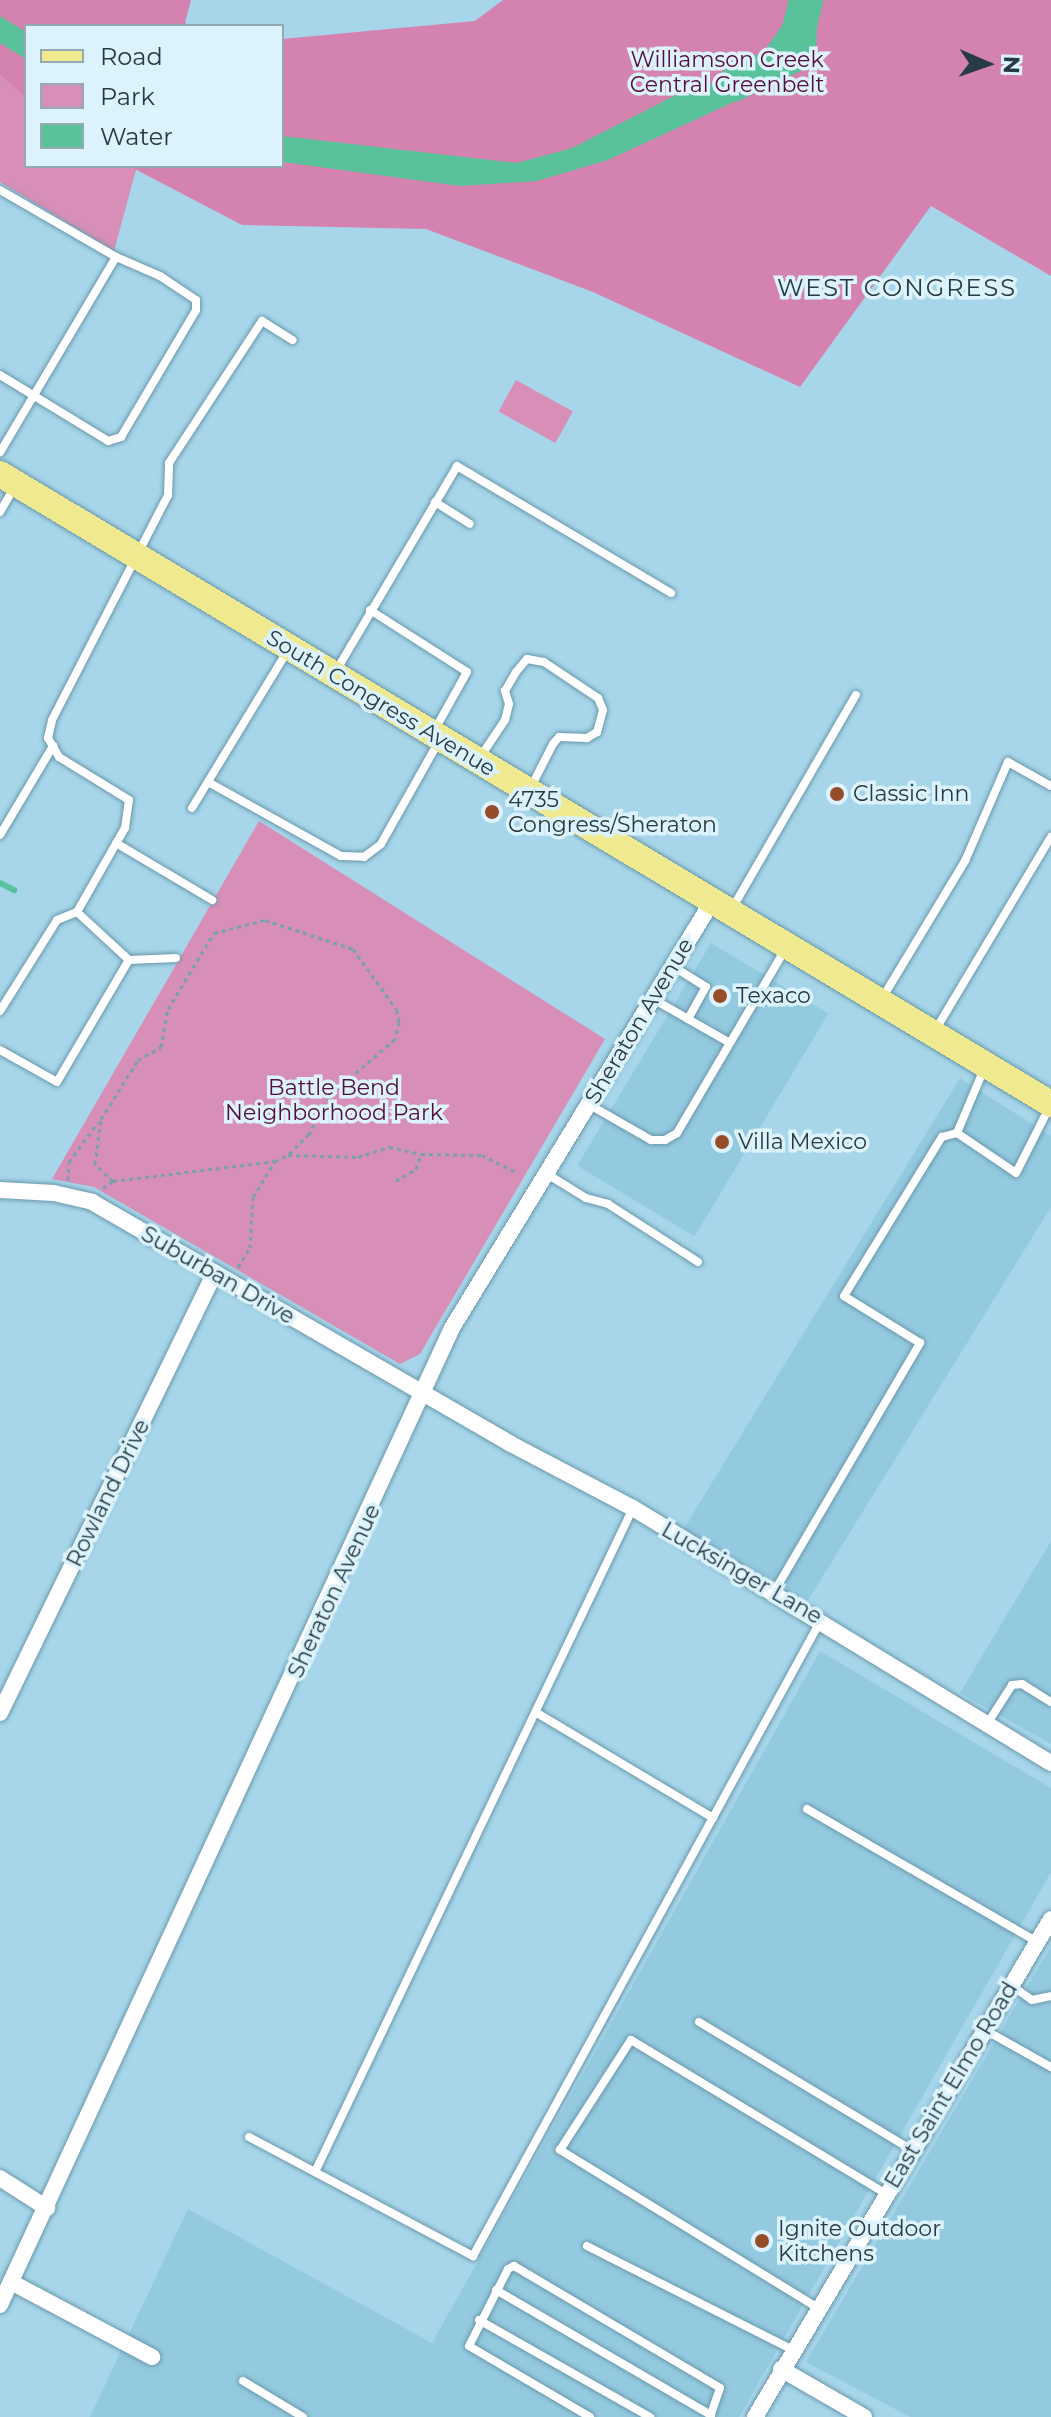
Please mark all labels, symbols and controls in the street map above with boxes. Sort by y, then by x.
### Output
legend [24,24,284,168]
north arrow [947,24,1027,104]
text: Road [100,42,163,71]
park label: Williamson Creek Central Greenbelt [630,46,824,98]
text: N [998,55,1025,74]
text: Park [100,82,155,111]
text: Water [100,122,173,151]
district label: WEST CONGRESS [777,274,1017,302]
street label: South Congress Avenue [262,624,500,782]
place label: Classic Inn [853,781,969,807]
marker: Classic Inn [828,785,846,803]
place label: 4735 Congress/Sheraton [508,786,717,838]
marker: 4735 Congress/Sheraton [483,803,501,821]
street label: Sheraton Avenue [579,933,699,1109]
place label: Texaco [736,983,811,1009]
marker: Texaco [711,987,729,1005]
park label: Battle Bend Neighborhood Park [225,1074,443,1126]
place label: Villa Mexico [738,1129,867,1155]
marker: Villa Mexico [713,1133,731,1151]
street label: Suburban Drive [137,1220,299,1330]
street label: Rowland Drive [61,1415,155,1571]
street label: Sheraton Avenue [282,1500,386,1682]
street label: Lucksinger Lane [657,1516,827,1630]
street label: East Saint Elmo Road [879,1977,1023,2193]
place label: Ignite Outdoor Kitchens [778,2215,941,2266]
marker: Ignite Outdoor Kitchens [753,2232,771,2250]

